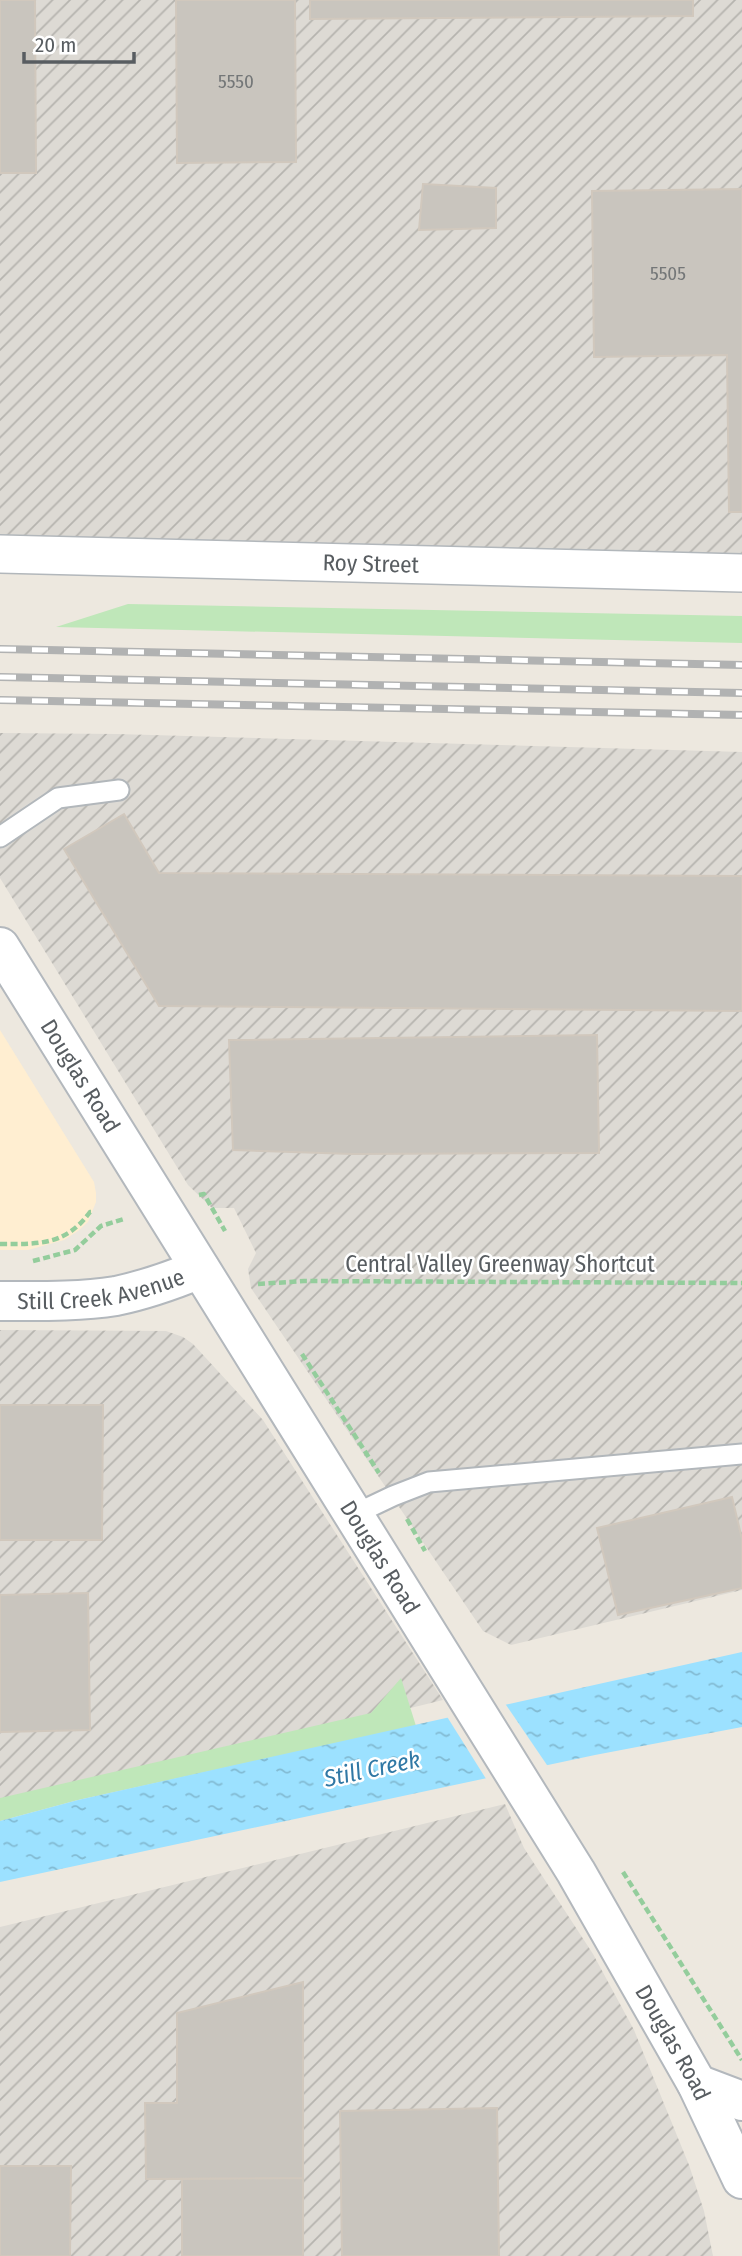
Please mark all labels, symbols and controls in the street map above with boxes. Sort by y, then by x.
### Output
scale bar [24,21,135,65]
text: 20 m [35,32,76,58]
house number: 5550 [218,70,254,93]
house number: 5505 [650,262,686,285]
street label: Roy Street [322,548,420,579]
street label: Douglas Road [35,1014,126,1138]
street label: Central Valley Greenway Shortcut [345,1250,655,1278]
street label: Still Creek Avenue [17,1263,188,1315]
street label: Douglas Road [334,1495,426,1619]
water label: Still Creek [320,1745,423,1793]
street label: Douglas Road [629,1980,717,2105]

